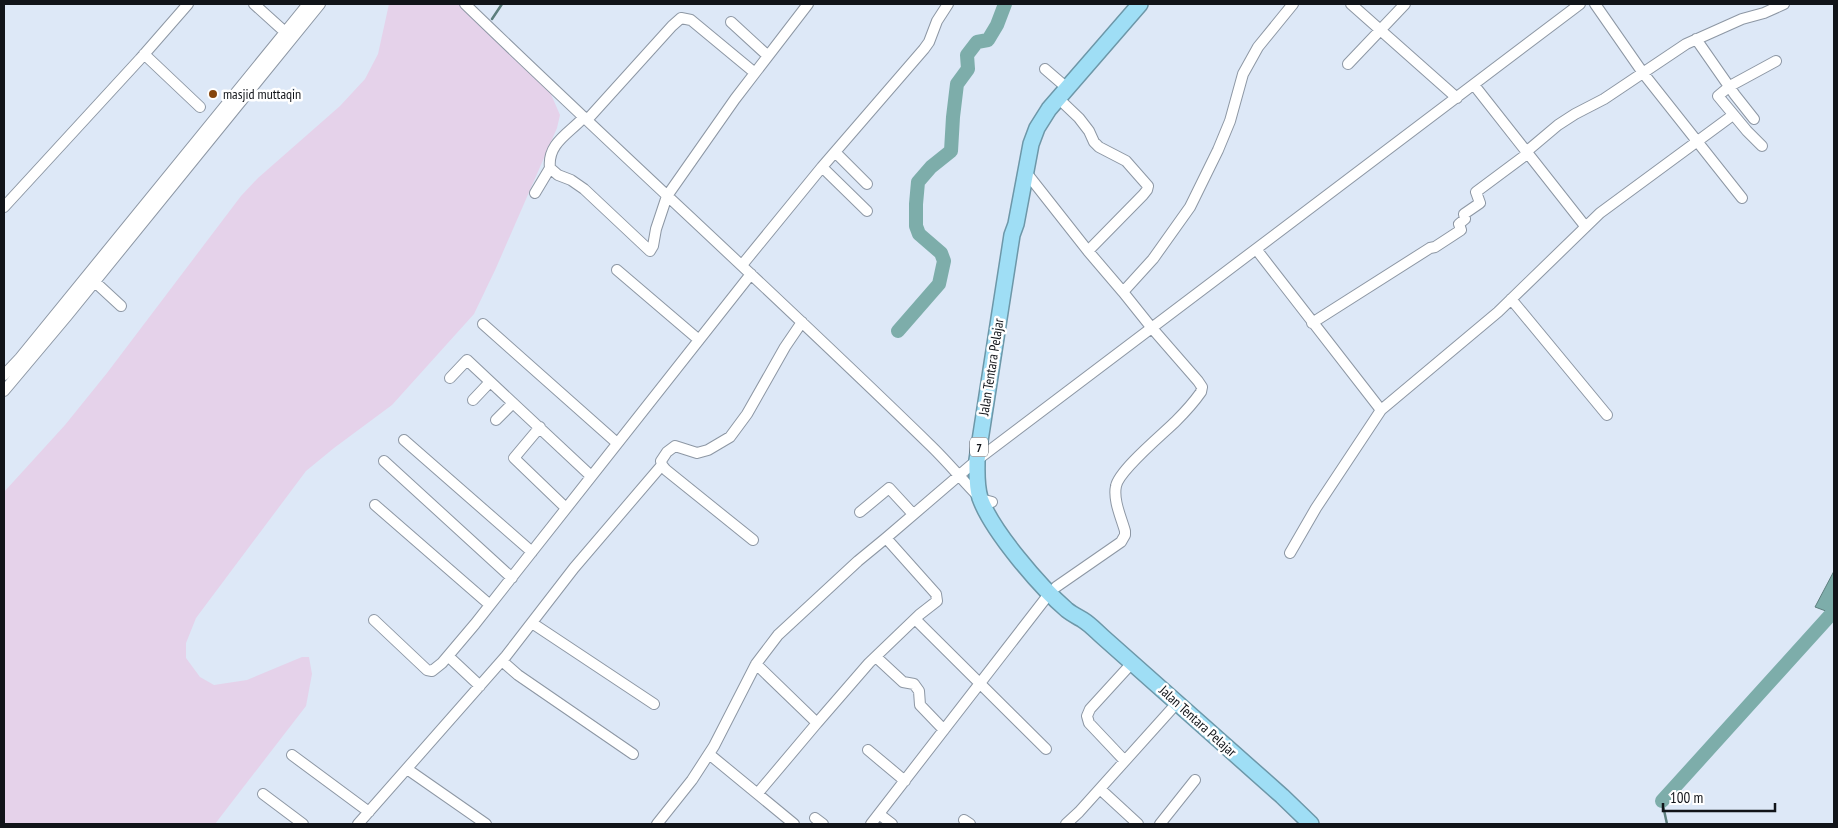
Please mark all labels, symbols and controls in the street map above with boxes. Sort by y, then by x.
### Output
place label: masjid muttaqin [223,85,301,103]
marker: masjid muttaqin [207,88,219,100]
street label: Jalan Tentara Pelajar [974,317,1008,418]
road number: 7 [970,438,988,457]
street label: Jalan Tentara Pelajar [1155,681,1241,761]
scale bar [1663,780,1776,812]
text: 100 m [1670,788,1703,807]

